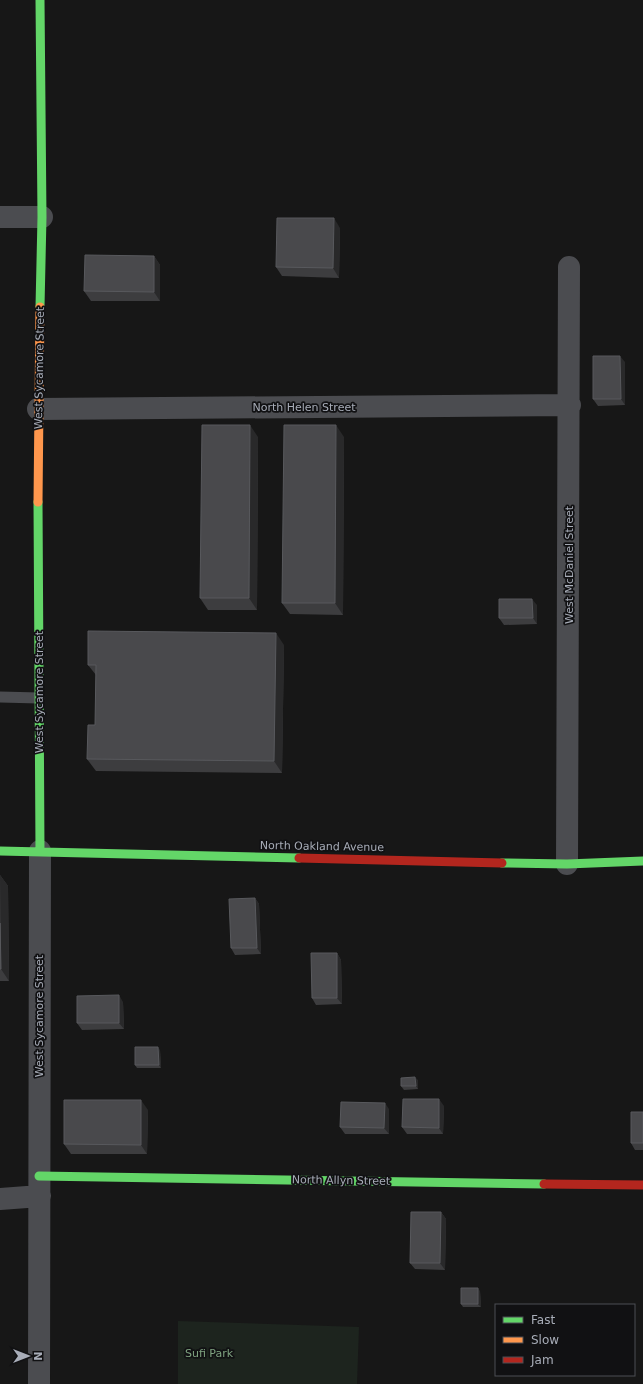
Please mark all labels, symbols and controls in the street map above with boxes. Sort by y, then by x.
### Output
street label: West Sycamore Street [32,306,47,429]
street label: North Helen Street [252,401,356,414]
street label: West McDaniel Street [563,505,576,624]
street label: West Sycamore Street [33,630,46,753]
street label: North Oakland Avenue [260,839,384,854]
street label: West Sycamore Street [33,954,46,1077]
street label: North Allyn Street [292,1173,391,1188]
legend [495,1304,635,1376]
text: Fast [531,1313,555,1327]
text: Slow [531,1333,559,1347]
north arrow [8,1336,48,1376]
park label: Sufi Park [185,1347,234,1360]
text: N [31,1351,44,1361]
text: Jam [530,1353,554,1367]

